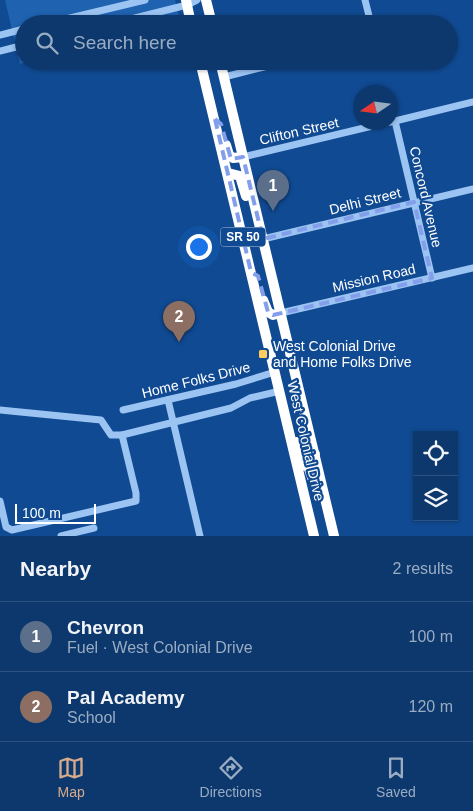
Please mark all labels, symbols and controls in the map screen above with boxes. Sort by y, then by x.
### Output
search box [15,15,458,70]
icon: search [33,29,61,57]
text: Search here [73,32,177,53]
north arrow [353,85,398,130]
street label: Clifton Street [258,114,340,148]
street label: Concord Avenue [407,145,445,249]
pin: 1 [257,170,289,211]
street label: Delhi Street [328,184,403,218]
road number: SR 50 [220,228,266,246]
your location [186,234,212,260]
street label: Mission Road [331,261,417,295]
pin: 2 [163,301,195,342]
place label: West Colonial Drive and Home Folks Drive [273,338,412,370]
marker: West Colonial Drive and Home Folks Drive [257,348,269,360]
street label: Home Folks Drive [140,359,252,401]
street label: West Colonial Drive [284,379,328,503]
map controls [413,431,458,521]
button: locate [413,431,458,476]
button: layers [413,476,458,521]
scale bar [15,501,96,524]
text: 100 m [22,505,61,521]
text: Nearby [20,557,91,580]
text: 2 results [393,560,453,577]
text: Chevron [67,617,144,638]
text: 1 [32,628,40,645]
text: 100 m [409,628,453,645]
text: Fuel · West Colonial Drive [67,639,253,656]
text: Pal Academy [67,687,185,708]
text: 2 [32,698,40,715]
text: 120 m [409,698,453,715]
text: School [67,709,116,726]
tab: Map [57,754,85,800]
tab: Directions [200,754,262,800]
tab: Saved [376,754,416,800]

